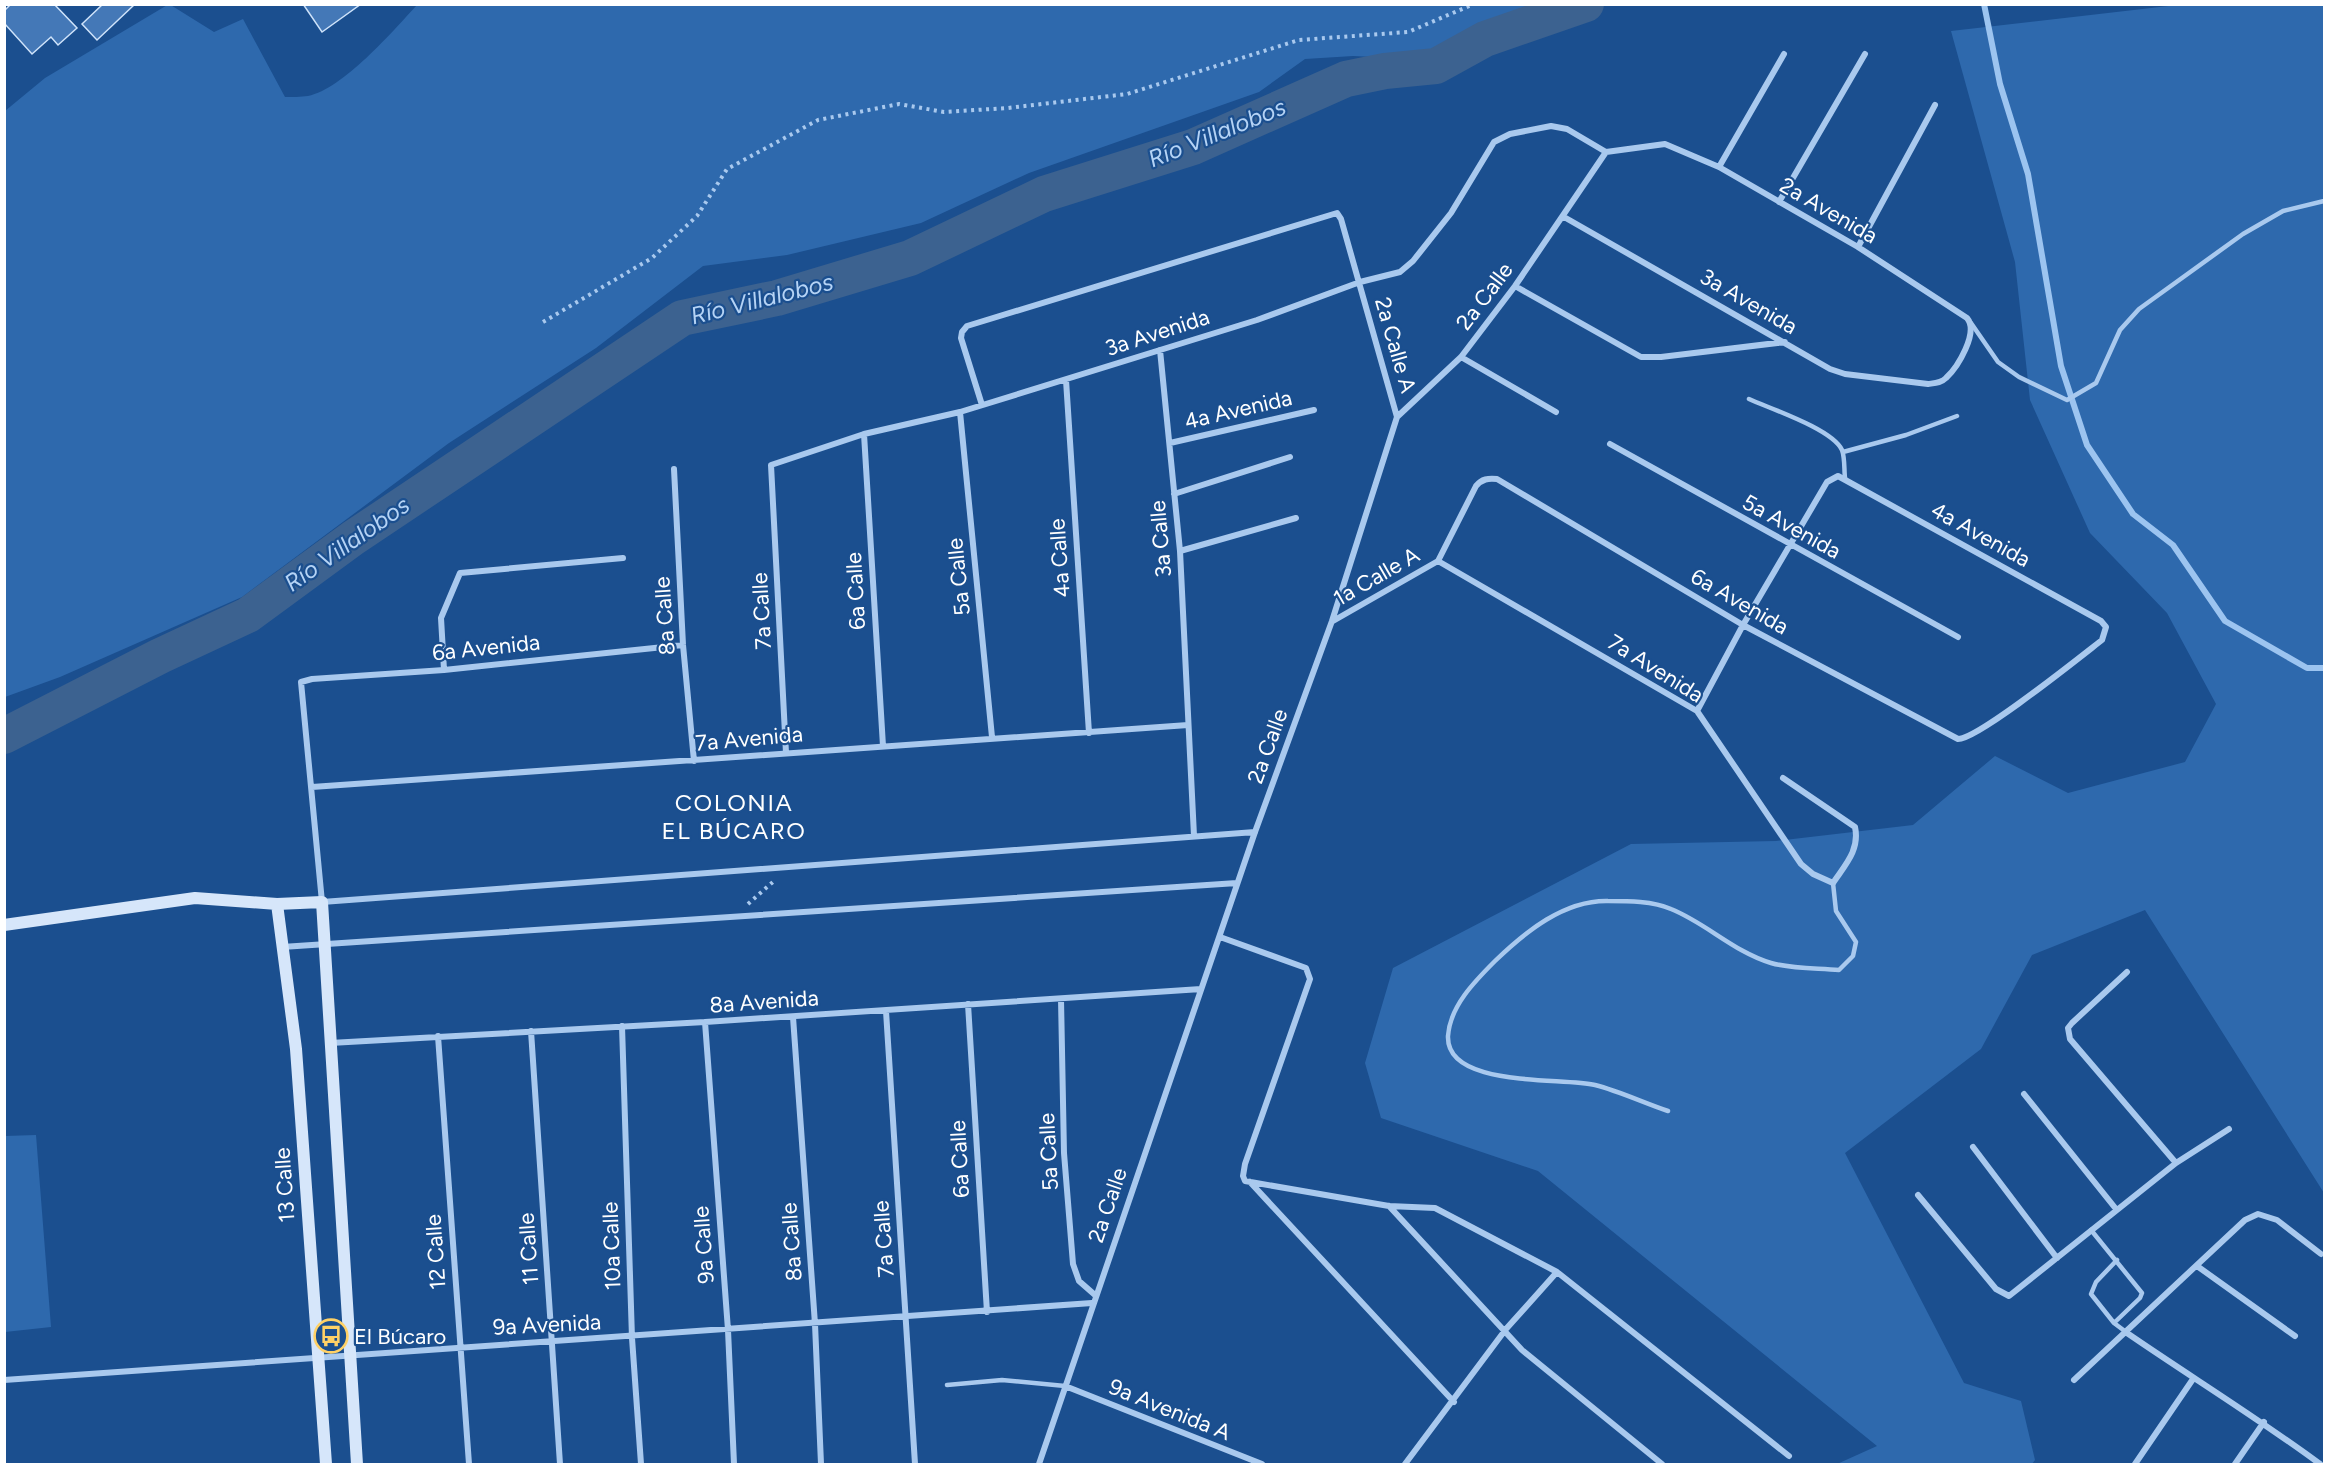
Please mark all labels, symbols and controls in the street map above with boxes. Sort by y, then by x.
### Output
water label: Río Villalobos [1144,92,1290,173]
street label: 2a Avenida [1775,172,1882,249]
street label: 2a Calle [1450,257,1519,335]
street label: 3a Avenida [1695,263,1802,340]
water label: Río Villalobos [688,267,836,330]
street label: 2a Calle A [1369,294,1422,396]
street label: 3a Avenida [1102,303,1213,362]
street label: 4a Avenida [1182,384,1295,435]
street label: 5a Avenida [1738,488,1846,565]
water label: Río Villalobos [279,490,415,597]
street label: 4a Avenida [1926,496,2035,573]
street label: 3a Calle [1144,499,1177,579]
street label: 4a Calle [1043,518,1076,598]
street label: 5a Calle [941,537,976,617]
street label: 1a Calle A [1328,541,1424,612]
street label: 6a Calle [840,551,871,631]
street label: 6a Avenida [1686,563,1793,640]
street label: 7a Calle [746,572,777,650]
street label: 8a Calle [648,576,681,656]
street label: 6a Avenida [431,628,541,667]
street label: 7a Avenida [1603,628,1709,708]
street label: 2a Calle [1241,705,1293,787]
street label: 7a Avenida [694,720,804,757]
district label: COLONIA EL BÚCARO [662,788,806,845]
street label: 8a Avenida [708,984,820,1019]
street label: 5a Calle [1033,1112,1064,1192]
street label: 6a Calle [944,1119,975,1199]
street label: 13 Calle [268,1146,301,1223]
street label: 2a Calle [1082,1164,1133,1246]
street label: 7a Calle [867,1199,900,1278]
street label: 10a Calle [596,1201,627,1291]
street label: 8a Calle [775,1202,808,1282]
street label: 9a Calle [687,1205,720,1285]
street label: 11 Calle [513,1212,544,1286]
street label: 12 Calle [419,1213,452,1291]
street label: 9a Avenida [492,1308,602,1341]
bus stop icon: El Búcaro [313,1318,349,1354]
place label: El Búcaro [354,1323,446,1350]
street label: 9a Avenida A [1105,1373,1235,1446]

